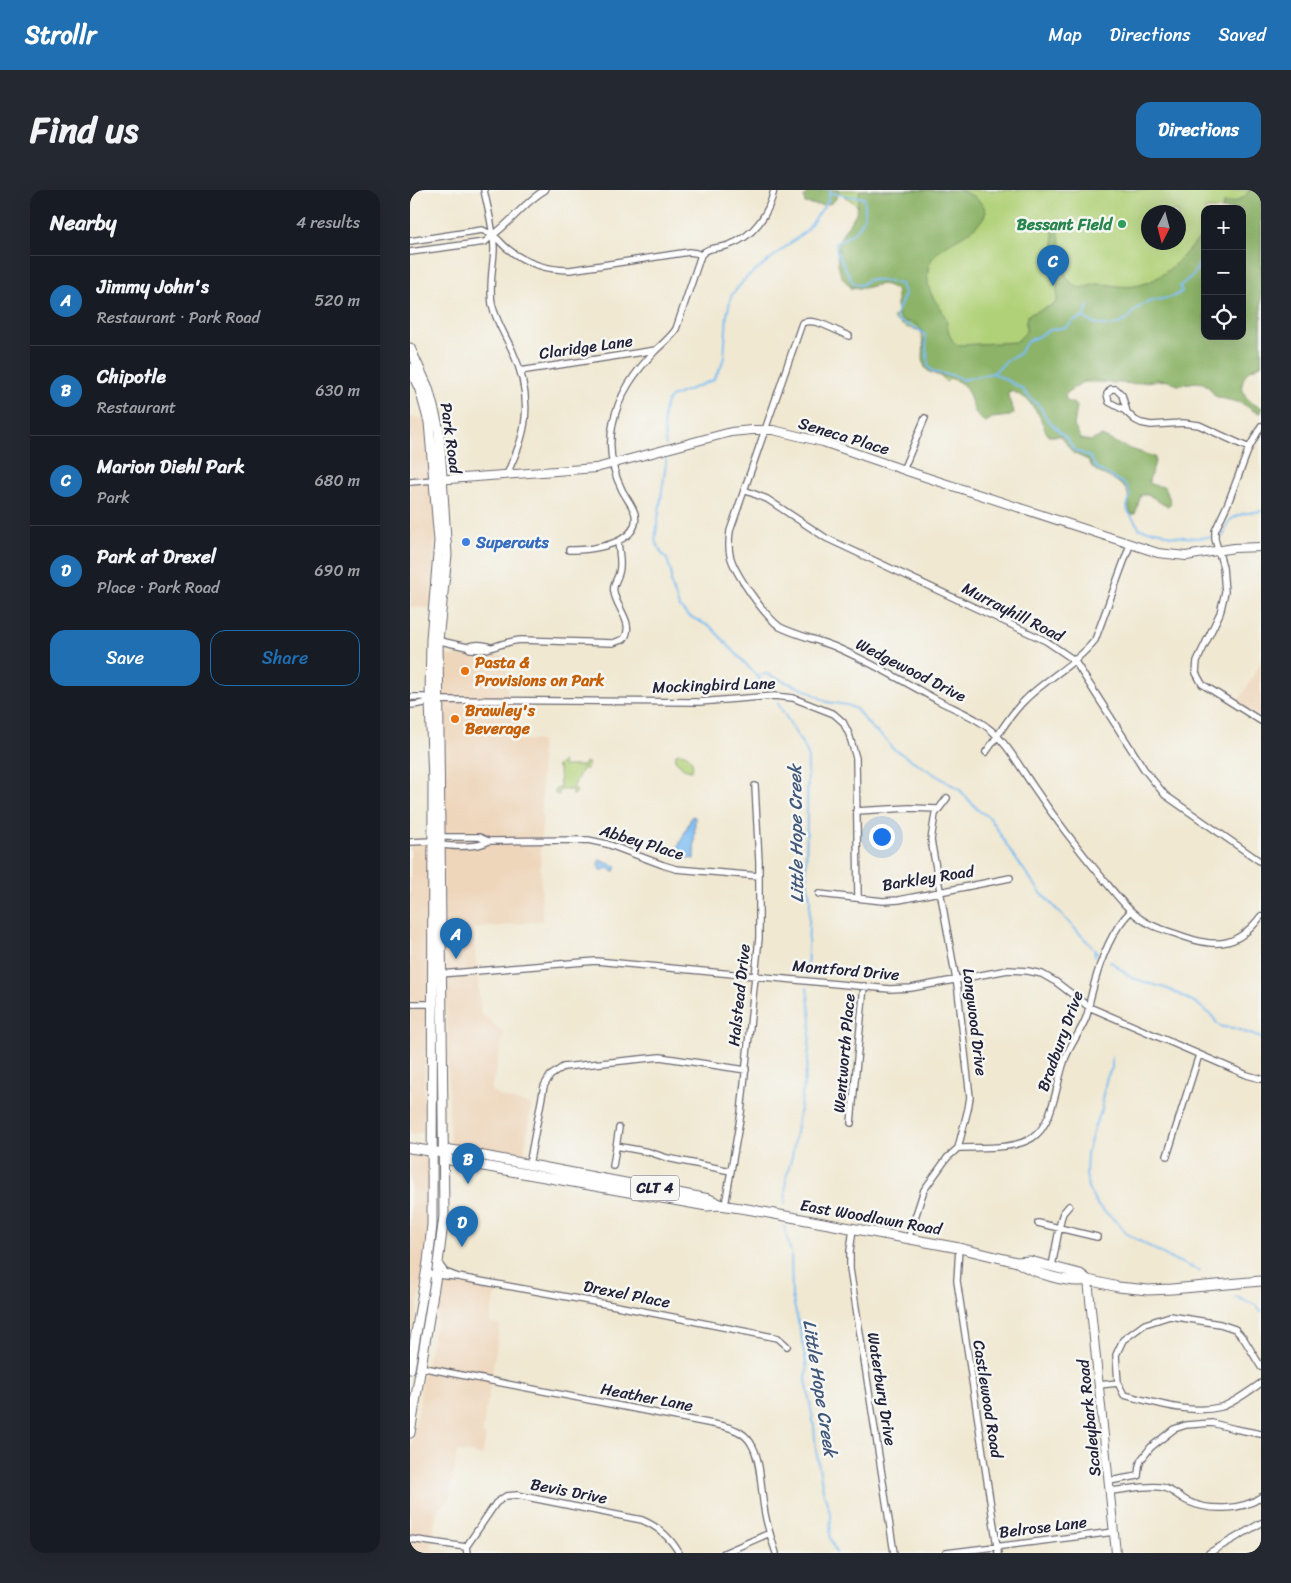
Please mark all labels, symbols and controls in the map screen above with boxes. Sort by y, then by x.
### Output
text: Strollr [25,14,96,56]
text: Map [1049,19,1082,51]
text: Directions [1110,19,1191,51]
text: Saved [1219,19,1266,51]
text: Find us [30,99,138,161]
button: Directions [1136,102,1261,158]
text: Nearby [50,204,116,242]
north arrow [1141,205,1186,250]
map controls [1201,205,1246,340]
button: + [1201,205,1246,250]
text: 4 results [296,208,360,237]
place label: Bessant Field [1017,210,1114,239]
marker: Bessant Field [1116,218,1128,230]
pin: C [1037,245,1069,286]
button: − [1201,250,1246,295]
text: Jimmy John's [97,270,209,303]
text: A [61,286,71,315]
text: 520 m [314,286,360,315]
button: locate [1201,295,1246,340]
text: Restaurant · Park Road [97,303,260,332]
street label: Claridge Lane [537,326,635,368]
text: Chipotle [97,360,166,393]
text: B [61,376,71,405]
text: 630 m [316,376,360,405]
text: Restaurant [97,393,176,422]
street label: Park Road [432,401,471,477]
street label: Seneca Place [795,408,893,464]
text: Marion Diehl Park [97,450,245,483]
text: C [61,466,71,495]
text: 680 m [315,466,360,495]
text: Park [97,483,130,512]
place label: Supercuts [475,528,549,557]
marker: Supercuts [460,536,472,548]
text: Park at Drexel [97,540,216,573]
text: D [61,556,71,585]
text: 690 m [315,556,360,585]
text: Place · Park Road [97,573,219,602]
street label: Murrayhill Road [957,574,1071,651]
button: Save [50,630,200,686]
button: Share [210,630,360,686]
street label: Wedgewood Drive [851,630,972,710]
place label: Pasta & Provisions on Park [475,648,605,695]
marker: Pasta & Provisions on Park [459,665,471,677]
street label: Mockingbird Lane [652,668,776,702]
place label: Brawley's Beverage [465,696,536,743]
marker: Brawley's Beverage [449,713,461,725]
water label: Little Hope Creek [779,762,813,903]
street label: Abbey Place [595,815,688,869]
your location [869,824,895,850]
street label: Barkley Road [880,856,978,900]
pin: A [440,918,472,959]
street label: Halstead Drive [719,942,759,1048]
street label: Montford Drive [791,951,901,989]
street label: Longwood Drive [954,967,996,1077]
street label: Bradbury Drive [1028,986,1092,1096]
street label: Wentworth Place [824,992,864,1114]
pin: B [452,1143,484,1184]
road number: CLT 4 [631,1176,679,1200]
street label: East Woodlawn Road [798,1190,945,1244]
pin: D [446,1206,478,1247]
street label: Drexel Place [581,1271,673,1317]
water label: Little Hope Creek [793,1317,847,1461]
street label: Waterbury Drive [859,1330,905,1448]
street label: Castlewood Road [964,1338,1012,1462]
street label: Scaleybark Road [1068,1357,1110,1478]
street label: Heather Lane [598,1374,696,1420]
street label: Bevis Drive [528,1469,610,1513]
street label: Belrose Lane [997,1507,1089,1547]

